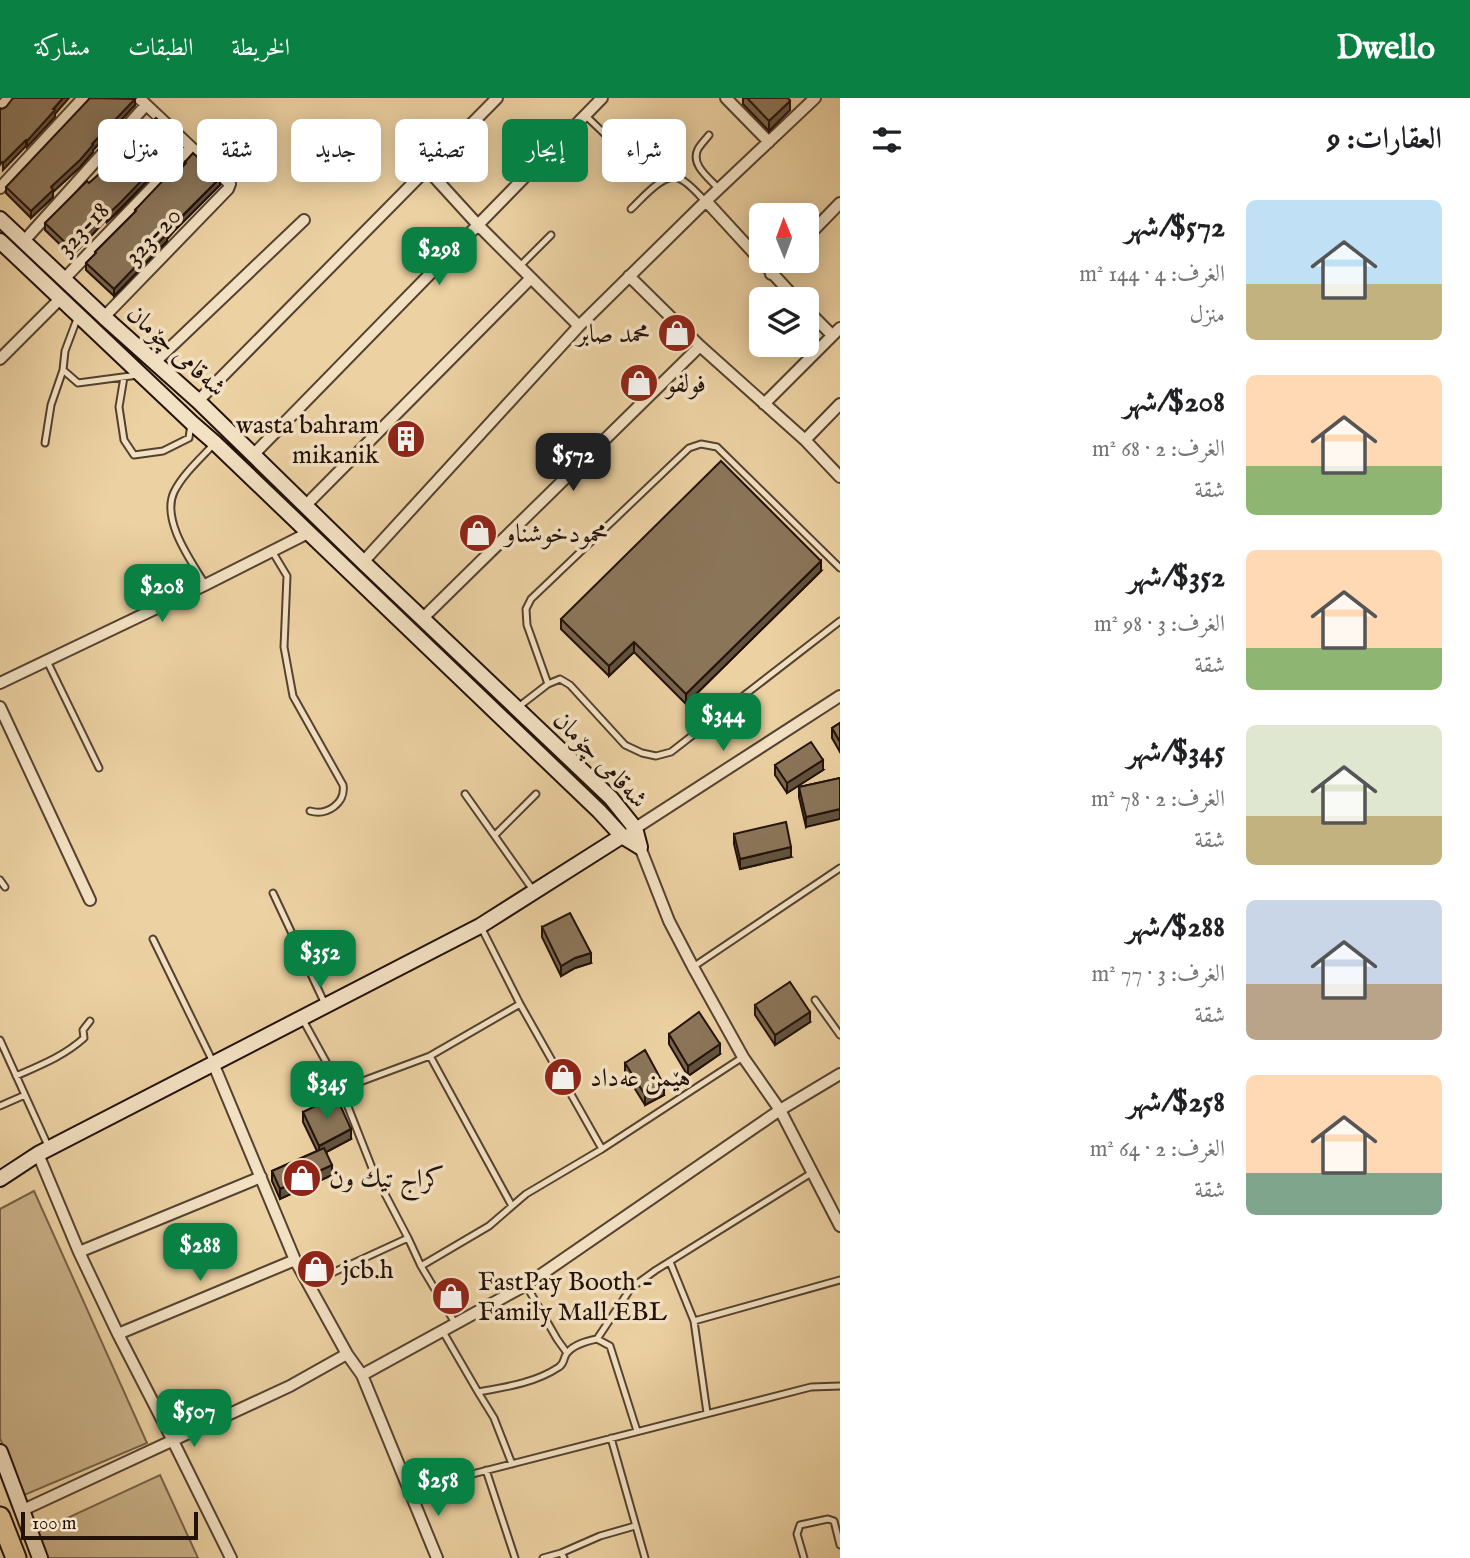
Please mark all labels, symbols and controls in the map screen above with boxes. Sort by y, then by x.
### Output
text: Dwello [1336,28,1435,70]
text: مشاركة [35,33,90,64]
text: الطبقات [128,33,194,64]
text: الخريطة [232,33,290,64]
chip: منزل [98,119,183,182]
chip: شقة [197,119,277,182]
chip: جديد [291,119,381,182]
chip: تصفية [395,119,488,182]
chip: إيجار [502,119,588,182]
chip: شراء [602,119,686,182]
icon: filters [868,121,906,159]
text: العقارات: 9 [1327,121,1442,159]
street label: 323-18 [49,195,117,263]
street label: 323-20 [117,200,189,272]
north arrow [749,203,819,273]
map controls [749,203,819,357]
text: $572/شهر [1125,209,1225,247]
pin: $298 [398,228,480,287]
icon: home [1302,228,1386,312]
text: $298 [418,235,460,264]
text: الغرف: 4 · 144 m² [1079,260,1225,289]
button: layers [749,287,819,357]
street label: شەقامی چۆمان [119,298,233,405]
text: منزل [1190,301,1225,330]
shop icon: محمد صابر [656,312,698,354]
place label: محمد صابر [574,318,650,351]
shop icon: فولفو [618,362,660,404]
place label: فولفو [663,368,706,401]
text: $208/شهر [1123,384,1225,422]
icon: home [1302,403,1386,487]
place label: wasta bahram mikanik [236,409,380,472]
building icon: wasta bahram mikanik [385,418,427,460]
pin: $572 [532,434,614,493]
text: الغرف: 2 · 68 m² [1092,435,1225,464]
text: $572 [552,441,594,470]
text: شقة [1195,476,1225,505]
shop icon: محمودخوشناو [457,512,499,554]
place label: محمودخوشناو [502,518,608,551]
text: $352/شهر [1128,559,1225,597]
pin: $208 [121,564,203,624]
text: $208 [140,572,184,601]
icon: home [1302,578,1386,662]
text: الغرف: 3 · 98 m² [1094,610,1225,639]
text: شقة [1195,651,1225,680]
pin: $344 [682,694,764,753]
text: $344 [701,701,745,730]
street label: شەقامی چۆمان [545,704,655,816]
text: $345/شهر [1127,734,1225,772]
icon: home [1302,753,1386,837]
text: الغرف: 2 · 78 m² [1091,785,1225,814]
text: شقة [1195,826,1225,855]
text: $288/شهر [1126,909,1225,947]
icon: home [1302,928,1386,1012]
pin: $352 [279,930,361,990]
text: $352 [300,938,340,967]
text: الغرف: 3 · 77 m² [1092,960,1225,989]
text: شقة [1195,1001,1225,1030]
shop icon: هێمن عەداد [542,1056,584,1098]
pin: $345 [286,1062,368,1121]
place label: هێمن عەداد [590,1062,691,1095]
text: $345 [307,1069,347,1098]
text: $258/شهر [1127,1084,1225,1122]
icon: home [1302,1103,1386,1187]
text: الغرف: 2 · 64 m² [1090,1135,1225,1164]
shop icon: كراج تيك ون [281,1157,323,1199]
place label: كراج تيك ون [329,1163,444,1202]
text: شقة [1195,1176,1225,1205]
pin: $288 [159,1224,241,1283]
text: $288 [179,1231,221,1260]
shop icon: jcb.h [295,1248,337,1290]
place label: jcb.h [340,1254,394,1287]
place label: FastPay Booth - Family Mall EBL [478,1266,667,1329]
shop icon: FastPay Booth - Family Mall EBL [430,1275,472,1317]
pin: $507 [153,1390,235,1449]
text: $507 [172,1397,216,1426]
pin: $258 [397,1458,479,1518]
text: $258 [418,1466,458,1495]
scale bar [21,1509,198,1541]
text: 100 m [32,1512,76,1536]

